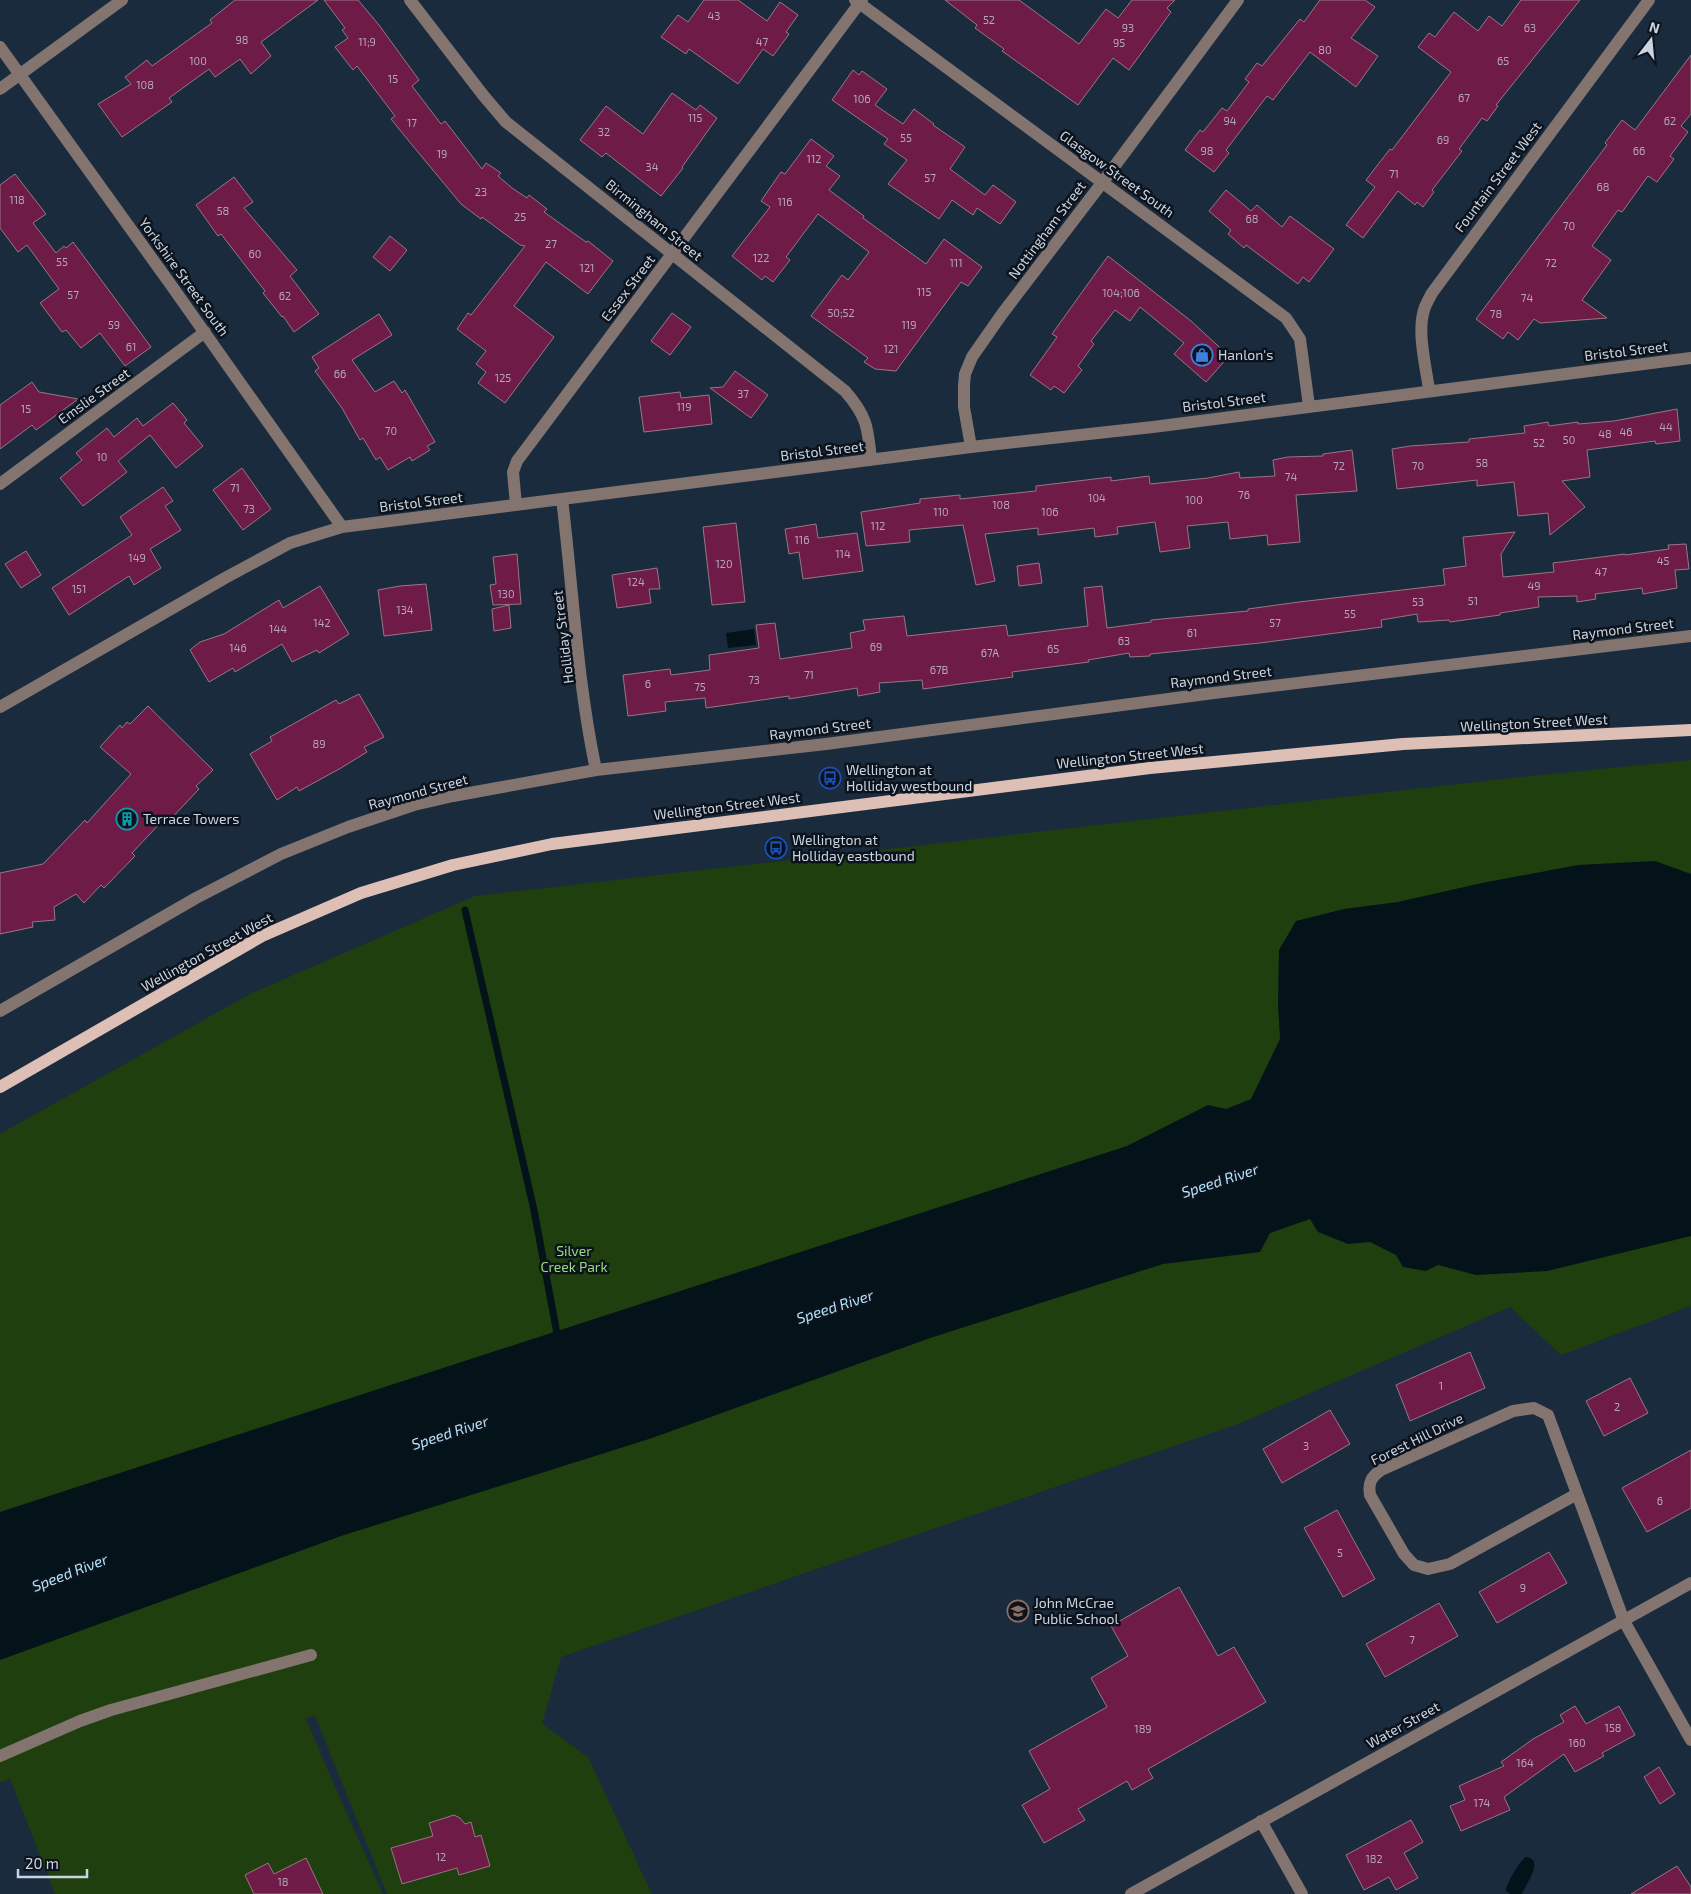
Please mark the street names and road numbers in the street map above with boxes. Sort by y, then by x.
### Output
street label: Fountain Street West [1451,118,1545,235]
street label: Glasgow Street South [1057,126,1178,221]
street label: Birmingham Street [603,175,706,264]
street label: Nottingham Street [1004,177,1089,282]
street label: Yorkshire Street South [136,214,233,339]
street label: Essex Street [597,251,658,324]
street label: Bristol Street [1583,337,1669,364]
street label: Emslie Street [55,364,133,427]
street label: Bristol Street [1181,388,1267,415]
street label: Bristol Street [779,437,865,464]
street label: Bristol Street [378,488,464,515]
street label: Holliday Street [548,589,577,685]
street label: Raymond Street [1571,614,1675,643]
street label: Raymond Street [1169,662,1273,691]
street label: Wellington Street West [1460,710,1608,735]
street label: Raymond Street [768,714,872,743]
street label: Wellington Street West [1056,739,1204,772]
street label: Raymond Street [366,770,469,813]
street label: Wellington Street West [653,788,801,823]
street label: Wellington Street West [138,908,275,995]
street label: Forest Hill Drive [1368,1409,1466,1468]
street label: Water Street [1363,1697,1442,1752]

